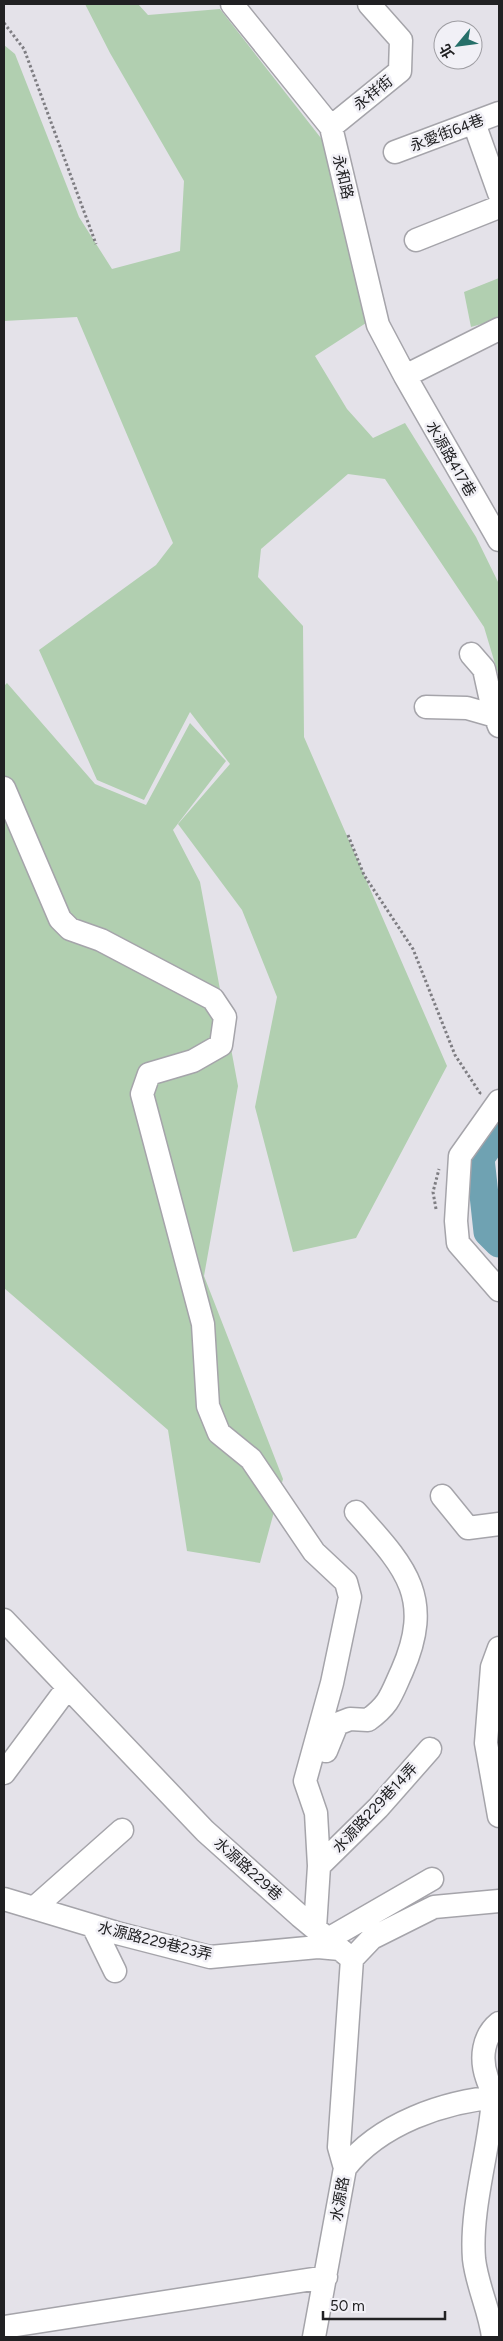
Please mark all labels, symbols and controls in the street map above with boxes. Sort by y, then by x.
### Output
north arrow [433,20,483,70]
text: 北 [436,41,458,61]
street label: 永祥街 [350,72,396,114]
street label: 永愛街64巷 [407,111,487,155]
street label: 永和路 [329,153,357,201]
street label: 水源路417巷 [422,418,480,500]
street label: 水源路229巷14弄 [329,1760,421,1856]
street label: 水源路229巷 [210,1834,286,1904]
street label: 水源路229巷23弄 [96,1918,214,1964]
street label: 水源路 [327,2175,353,2223]
scale bar [323,2288,446,2320]
text: 50 m [330,2297,365,2315]

